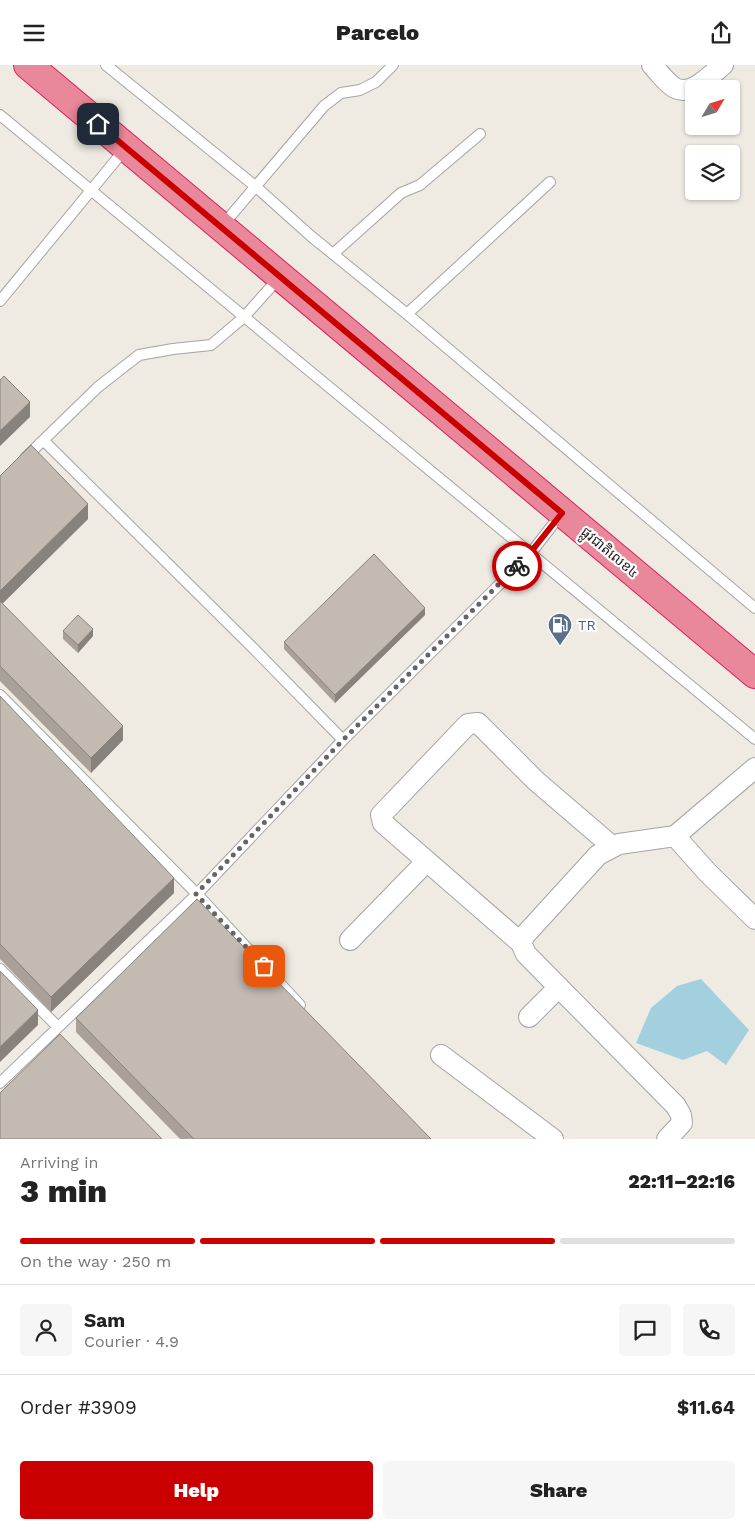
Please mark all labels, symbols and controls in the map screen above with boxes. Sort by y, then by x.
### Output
icon: menu [20,19,48,47]
icon: share [707,19,735,47]
text: Parcelo [336,20,419,45]
north arrow [685,80,740,135]
map controls [685,80,740,200]
pin [77,103,119,145]
icon: home [84,110,112,138]
button: layers [685,145,740,200]
street label: ផ្លូវជាតិលេខ៤ [575,523,642,584]
courier [492,541,542,591]
icon: bike [503,552,531,580]
fuel station icon: TR [547,612,573,646]
place label: TR [578,617,596,633]
pin [243,945,285,987]
icon: bag [250,952,278,980]
text: Arriving in [20,1153,98,1172]
text: 22:11–22:16 [628,1170,735,1193]
text: 3 min [20,1172,107,1210]
text: On the way · 250 m [20,1252,171,1271]
button: person [20,1304,72,1356]
button: chat [619,1304,671,1356]
button: phone [683,1304,735,1356]
text: Sam [84,1309,125,1332]
text: Courier · 4.9 [84,1332,179,1351]
text: Order #3909 [20,1396,137,1419]
text: $11.64 [677,1396,735,1419]
button: Help [20,1461,373,1519]
button: Share [383,1461,735,1519]

